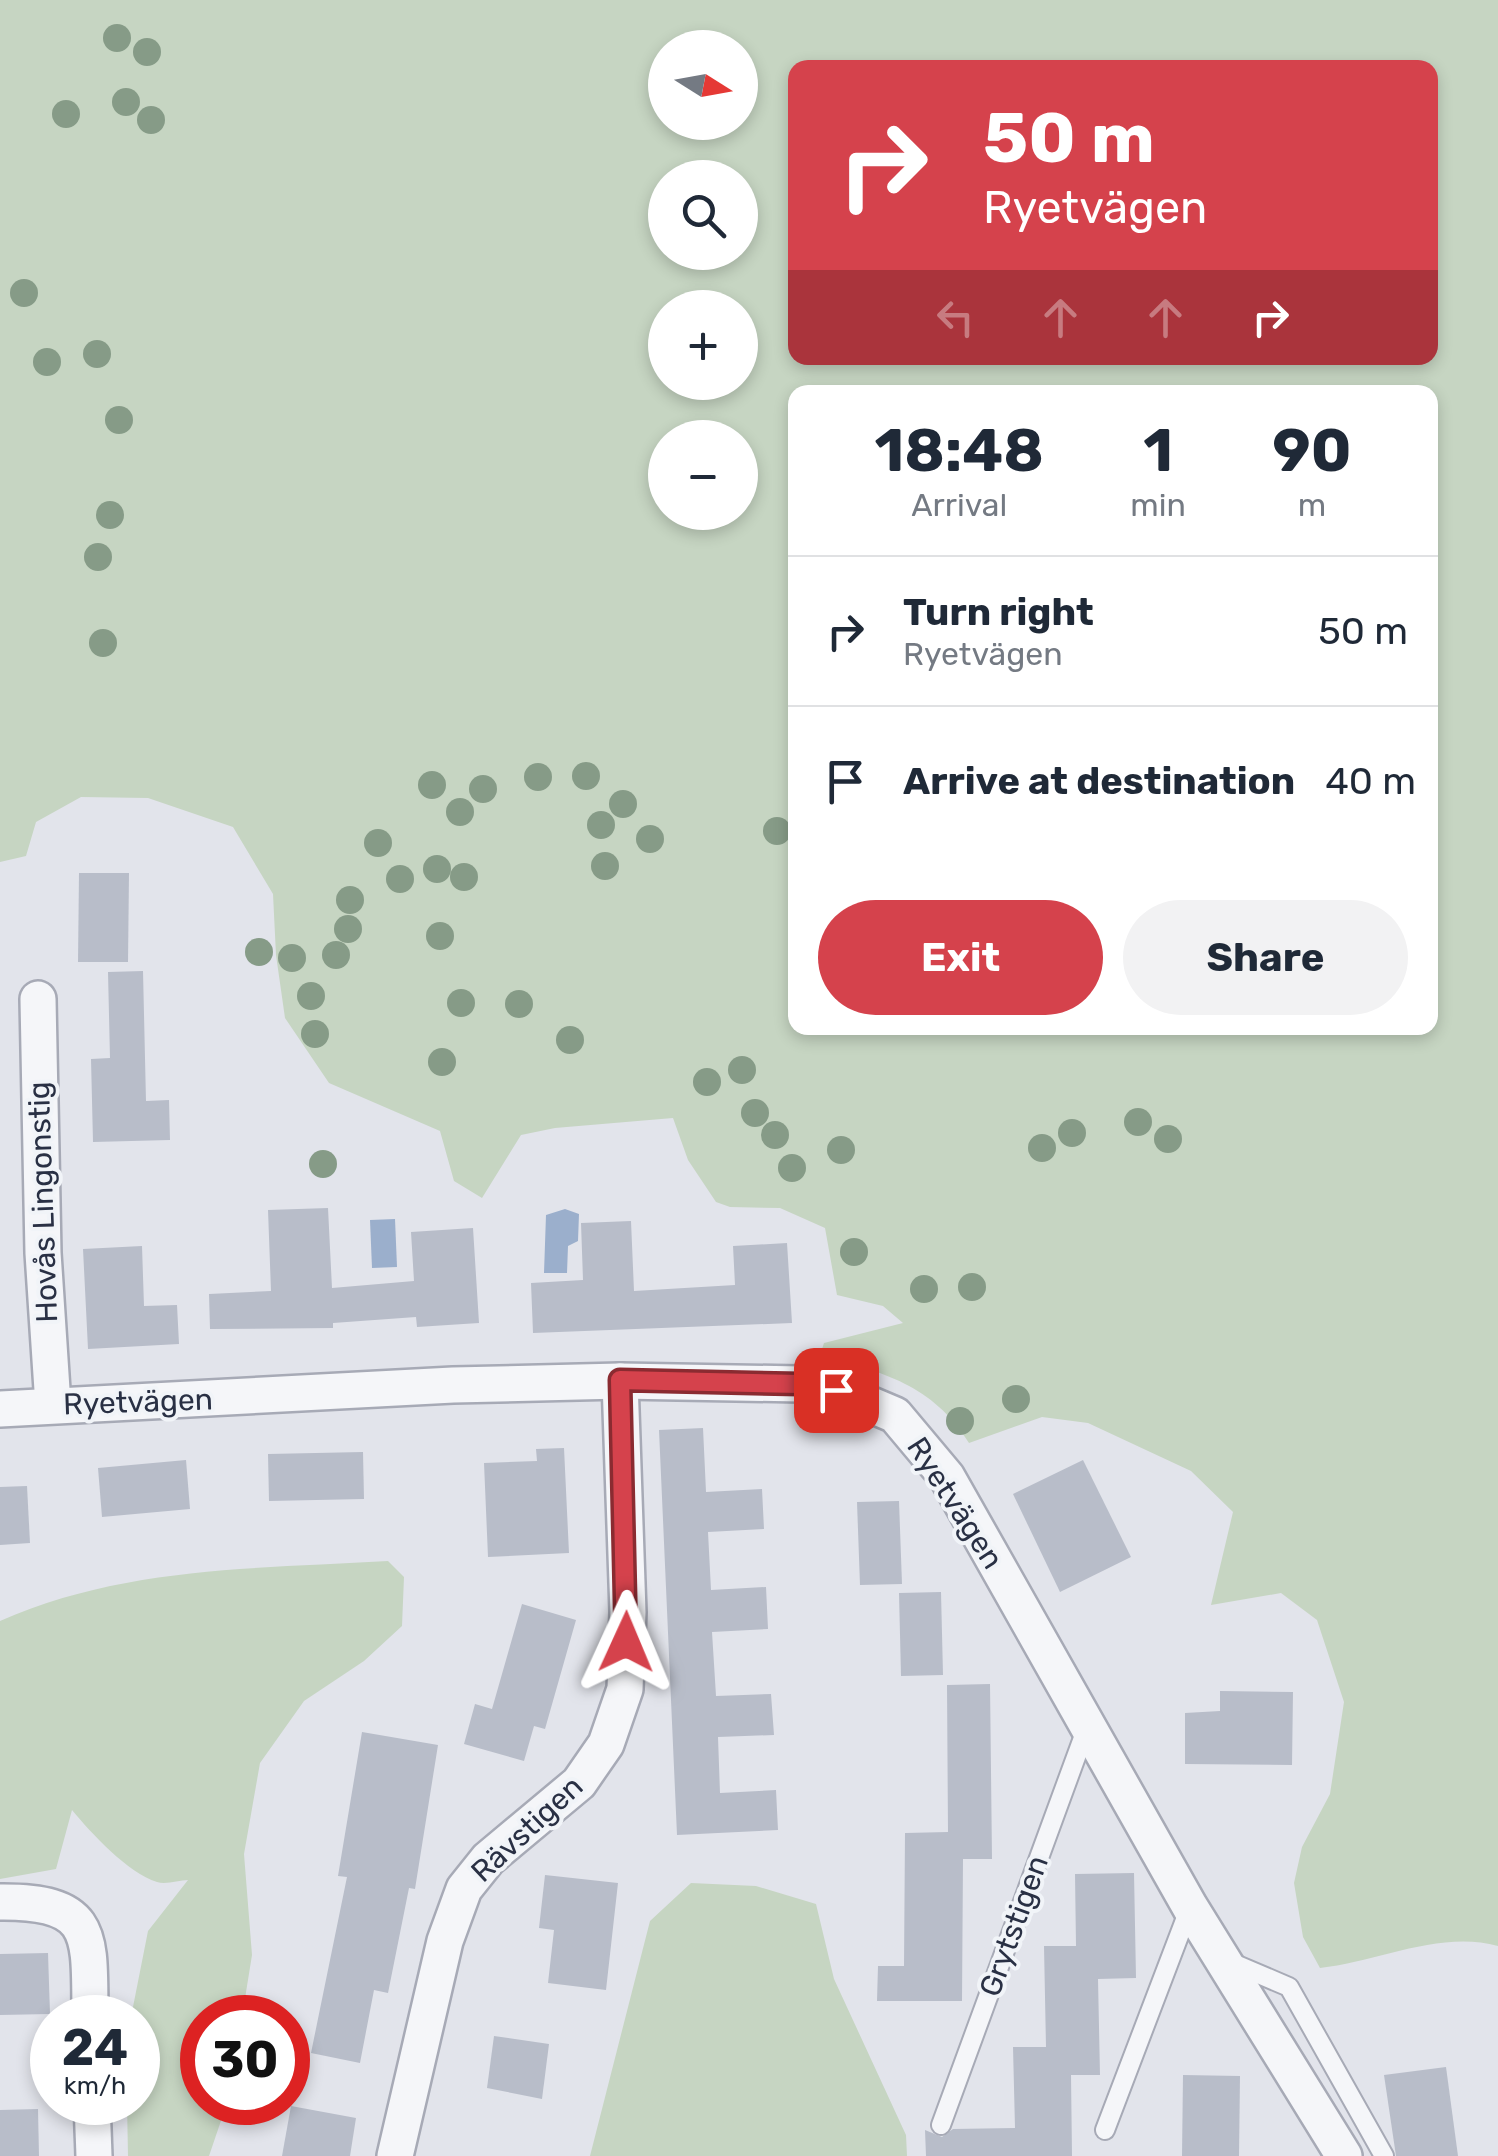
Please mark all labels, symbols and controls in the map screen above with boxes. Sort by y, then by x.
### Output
north arrow [648,30,758,140]
map controls [648,30,758,530]
text: 50 m [983,97,1155,180]
icon: right [818,100,948,230]
button: search [648,160,758,270]
text: Ryetvägen [983,181,1207,234]
button: + [648,290,758,400]
icon: left [928,290,983,345]
icon: ahead [1033,290,1088,345]
icon: ahead [1138,290,1193,345]
icon: right [1243,290,1298,345]
text: 18:48 [874,415,1044,486]
text: 1 [1143,415,1173,486]
text: 90 [1272,415,1352,486]
button: − [648,420,758,530]
text: Arrival [911,486,1007,524]
text: min [1130,486,1186,524]
text: m [1298,486,1326,524]
text: Turn right [903,589,1094,635]
icon: right [818,604,873,659]
text: 50 m [1318,608,1408,654]
text: Ryetvägen [903,635,1063,673]
icon: arrive [818,754,873,809]
text: Arrive at destination [903,758,1295,804]
text: 40 m [1325,758,1416,804]
button: Exit [818,900,1103,1015]
button: Share [1123,900,1408,1015]
street label: Hovås Lingonstig [21,1081,65,1323]
pin [794,1348,879,1433]
icon: arrive [809,1363,864,1418]
street label: Ryetvägen [63,1381,213,1423]
street label: Ryetvägen [899,1430,1011,1576]
position arrow [574,1590,678,1694]
street label: Rävstigen [464,1768,590,1890]
street label: Grytstigen [972,1851,1056,2001]
speed limit sign: 30 [180,1995,310,2125]
text: 24 [62,2018,128,2078]
text: km/h [64,2071,126,2100]

